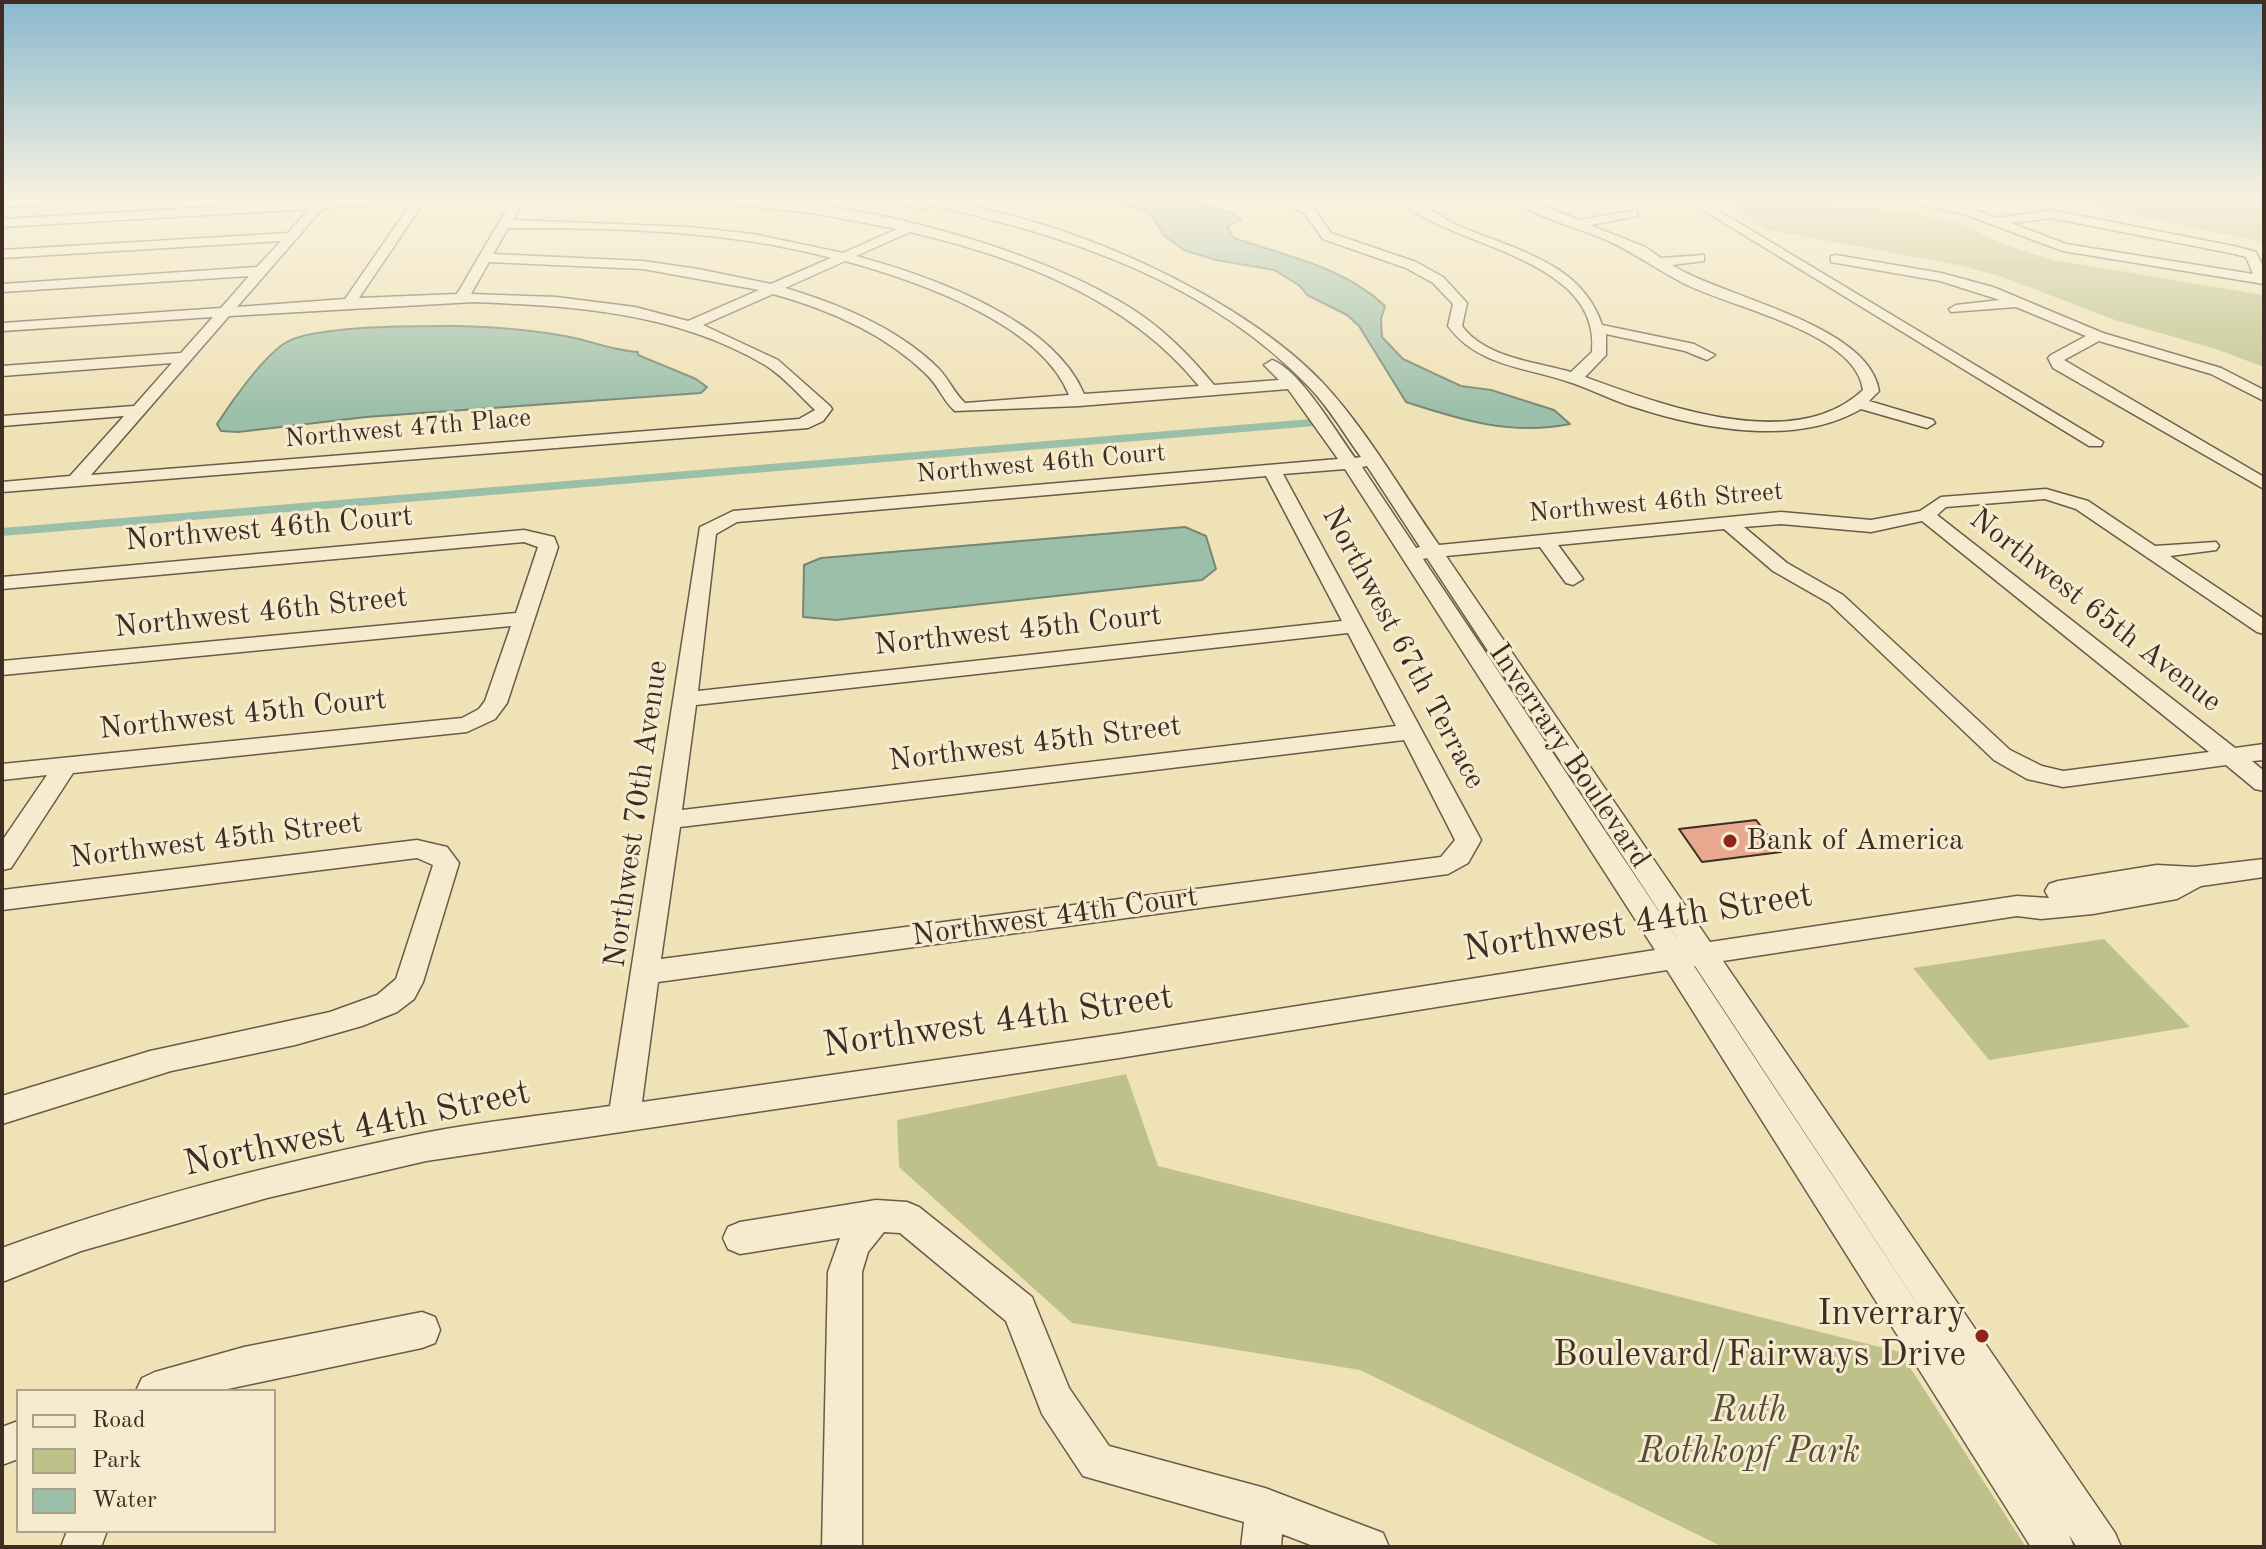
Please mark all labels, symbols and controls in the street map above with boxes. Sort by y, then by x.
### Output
street label: Northwest 47th Place [284,403,532,455]
street label: Northwest 46th Court [915,438,1167,490]
street label: Northwest 46th Street [1528,476,1784,530]
street label: Northwest 46th Court [124,498,414,560]
street label: Northwest 67th Terrace [1313,501,1493,795]
street label: Northwest 65th Avenue [1962,501,2228,721]
street label: Northwest 46th Street [113,580,409,646]
street label: Northwest 45th Court [873,598,1163,664]
street label: Inverrary Boulevard [1480,637,1658,875]
street label: Northwest 70th Avenue [598,658,676,970]
street label: Northwest 45th Court [98,682,388,748]
street label: Northwest 45th Street [887,708,1183,780]
street label: Northwest 45th Street [68,805,364,877]
place label: Bank of America [1746,823,1964,859]
marker: Bank of America [1721,832,1739,850]
street label: Northwest 44th Street [1460,874,1816,972]
street label: Northwest 44th Court [910,879,1200,955]
street label: Northwest 44th Street [820,976,1176,1068]
street label: Northwest 44th Street [180,1071,534,1187]
place label: Inverrary Boulevard/Fairways Drive [1553,1293,1966,1378]
marker: Inverrary Boulevard/Fairways Drive [1973,1327,1991,1345]
legend [16,1389,276,1533]
park label: Ruth Rothkopf Park [1638,1390,1860,1475]
text: Road [92,1409,145,1433]
text: Park [92,1449,141,1473]
text: Water [92,1489,157,1513]

